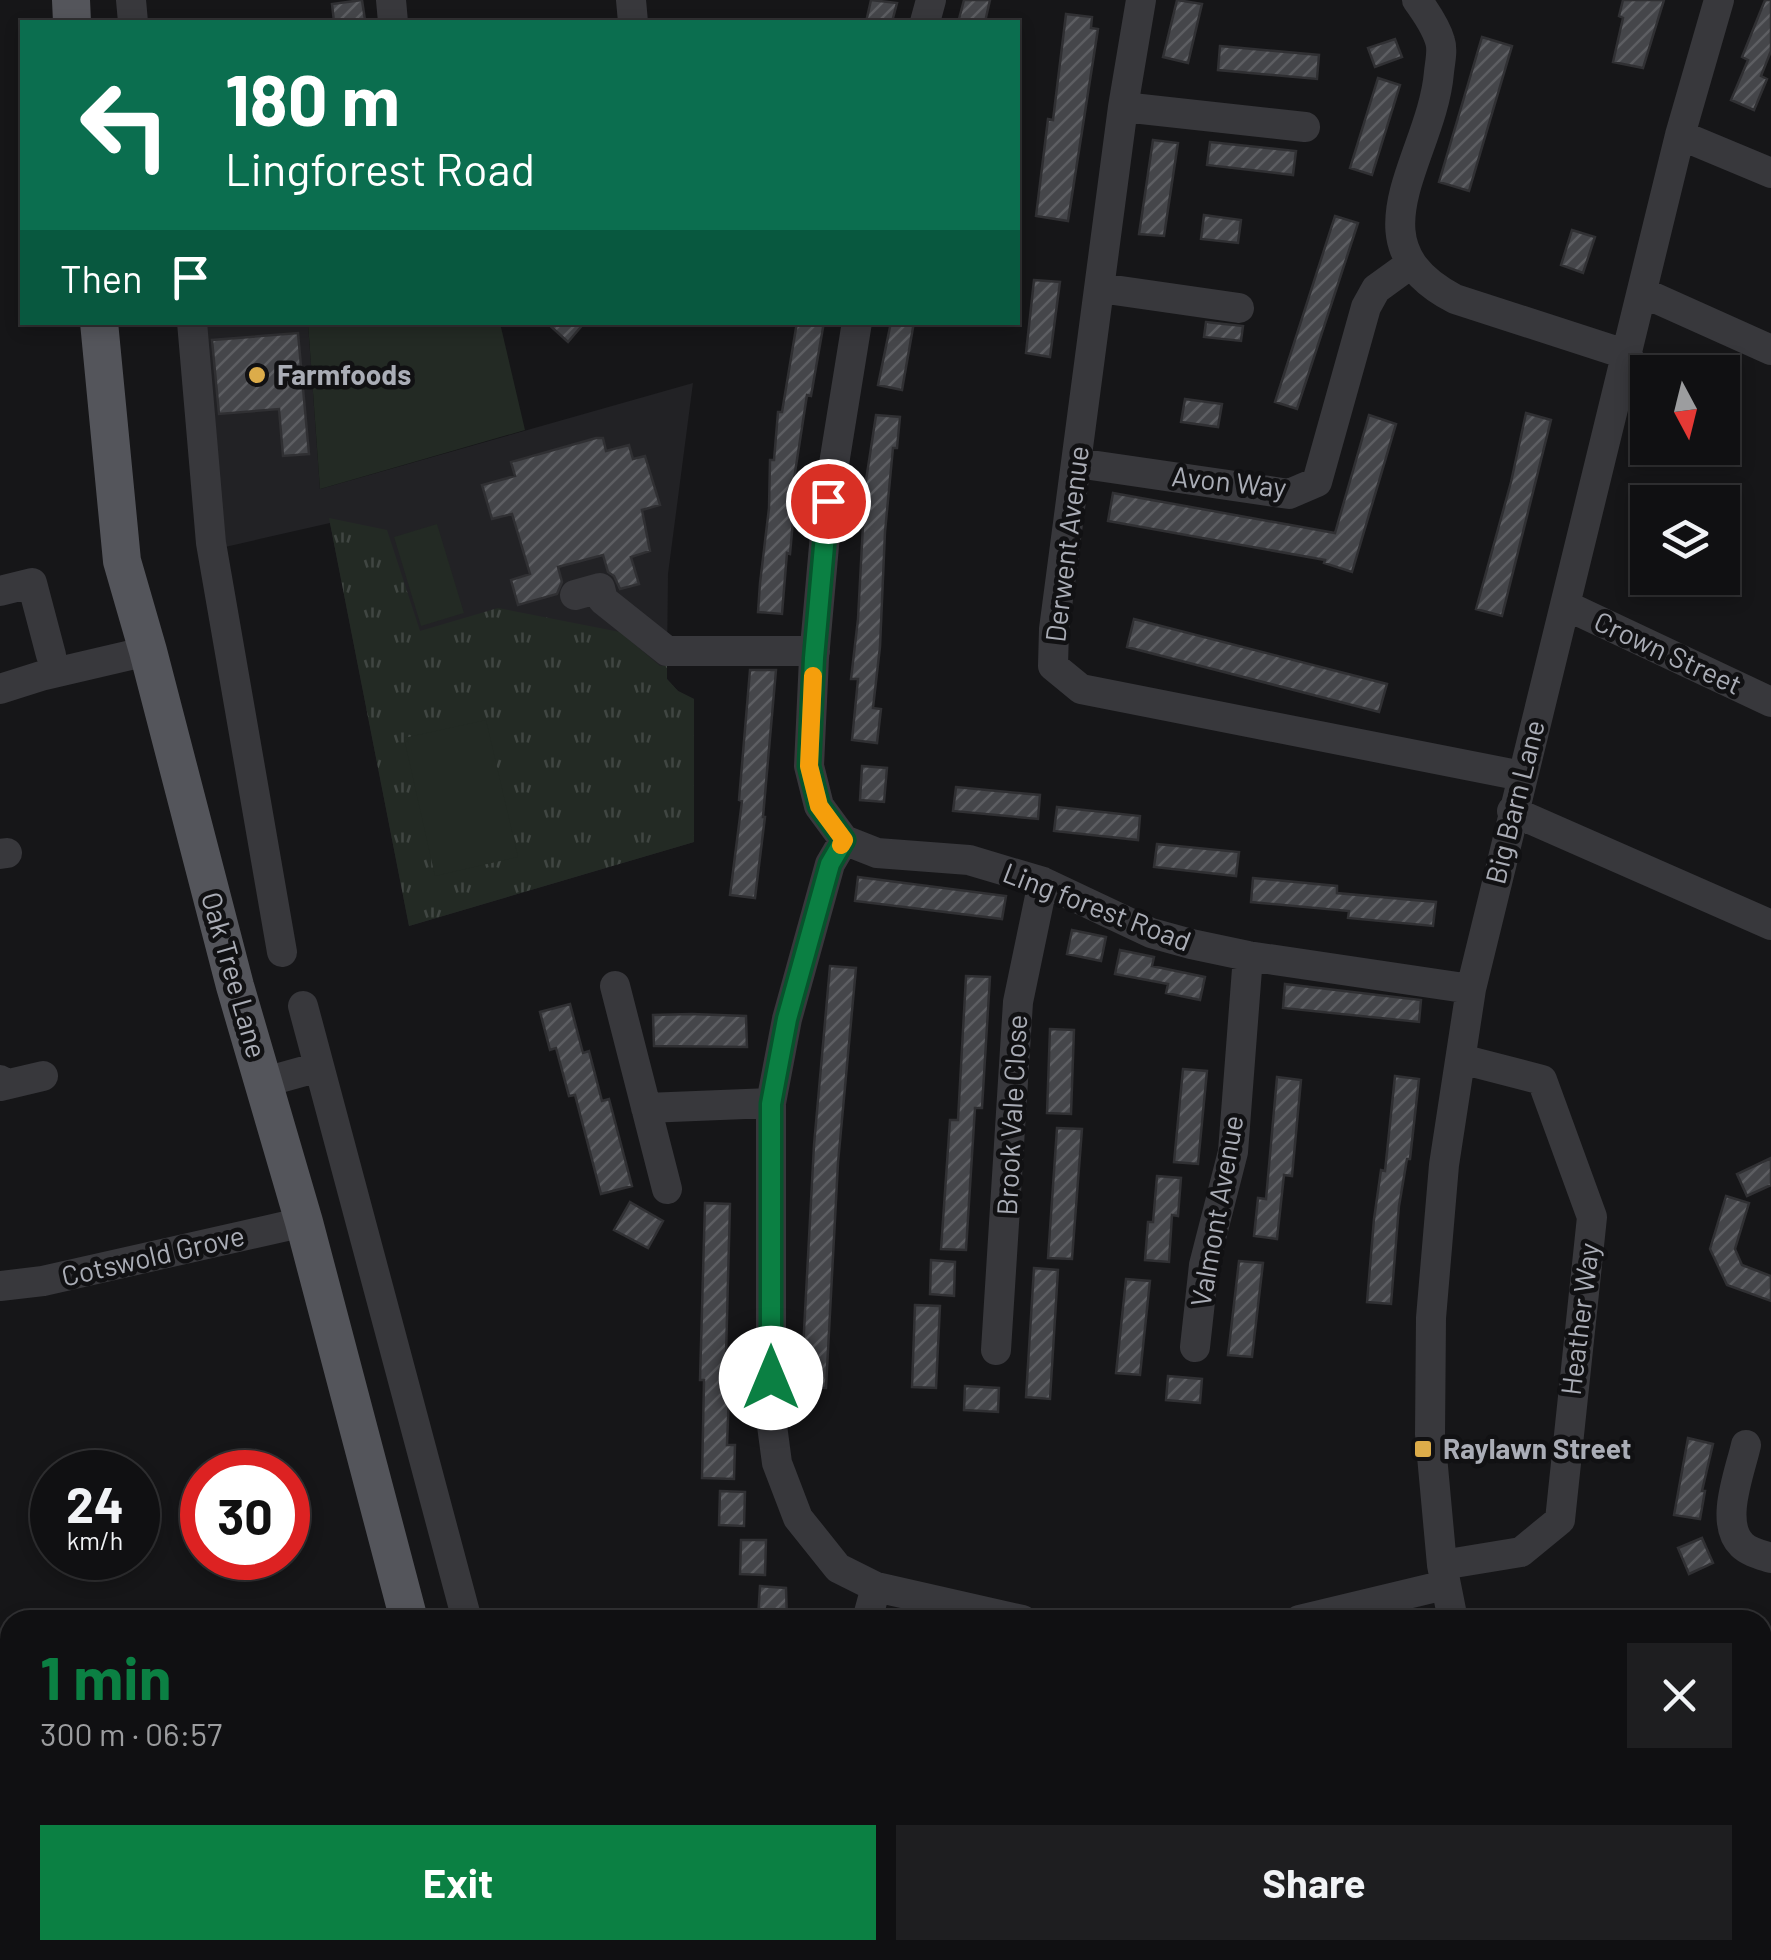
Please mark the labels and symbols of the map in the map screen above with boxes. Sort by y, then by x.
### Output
north arrow [1630,355,1740,465]
place label: Farmfoods [277,357,411,391]
marker: Farmfoods [246,364,268,386]
street label: Derwent Avenue [1037,444,1095,644]
street label: Avon Way [1170,458,1288,504]
pin [786,459,871,544]
street label: Crown Street [1589,603,1748,701]
street label: Big Barn Lane [1477,716,1551,887]
street label: Ling forest Road [999,855,1196,958]
street label: Oak Tree Lane [195,888,275,1062]
street label: Brook Vale Close [989,1014,1033,1216]
street label: Valmont Avenue [1182,1112,1250,1309]
street label: Cotswold Grove [58,1217,248,1293]
street label: Heather Way [1553,1241,1605,1397]
position arrow [719,1326,823,1430]
place label: Raylawn Street [1443,1431,1631,1465]
marker: Raylawn Street [1412,1438,1434,1460]
speed limit sign: 30 [180,1450,310,1580]

